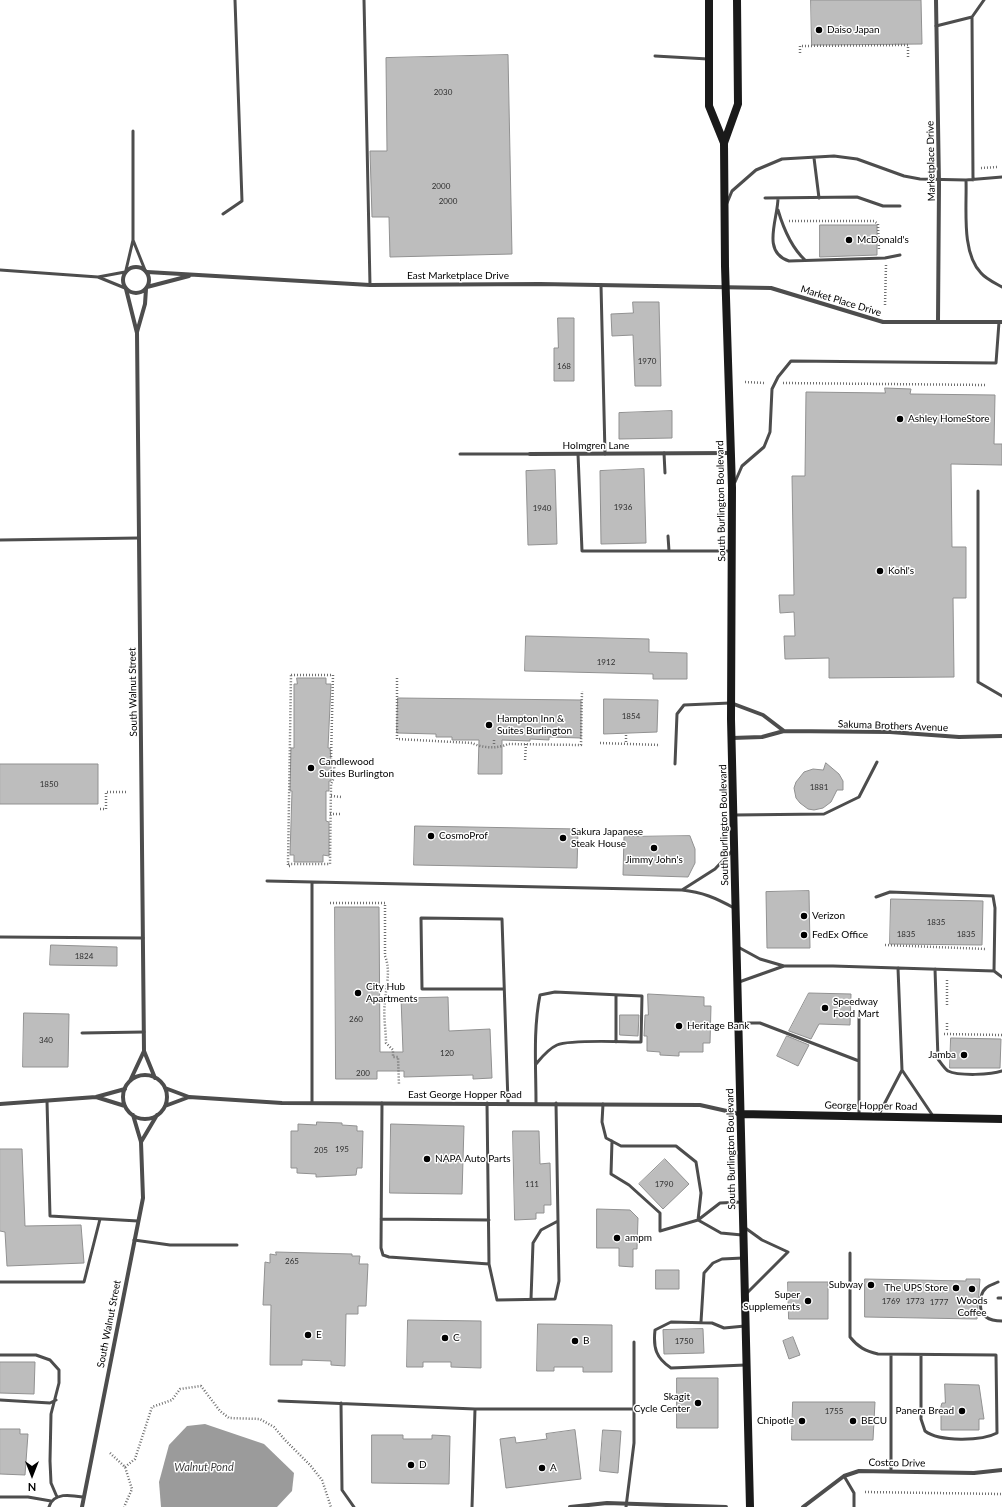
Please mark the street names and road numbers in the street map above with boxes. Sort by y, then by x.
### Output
street label: Marketplace Drive [924,121,938,201]
street label: East Marketplace Drive [407,270,509,282]
street label: Market Place Drive [799,283,883,319]
street label: Holmgren Lane [563,440,629,452]
street label: South Burlington Boulevard [714,440,728,562]
street label: South Walnut Street [126,647,140,737]
street label: Sakuma Brothers Avenue [838,718,948,734]
street label: South Burlington Boulevard [717,764,731,886]
street label: South Burlington Boulevard [724,1088,738,1210]
street label: East George Hopper Road [408,1089,522,1101]
street label: George Hopper Road [825,1099,917,1113]
street label: South Walnut Street [95,1279,123,1369]
street label: Costco Drive [868,1457,926,1469]

